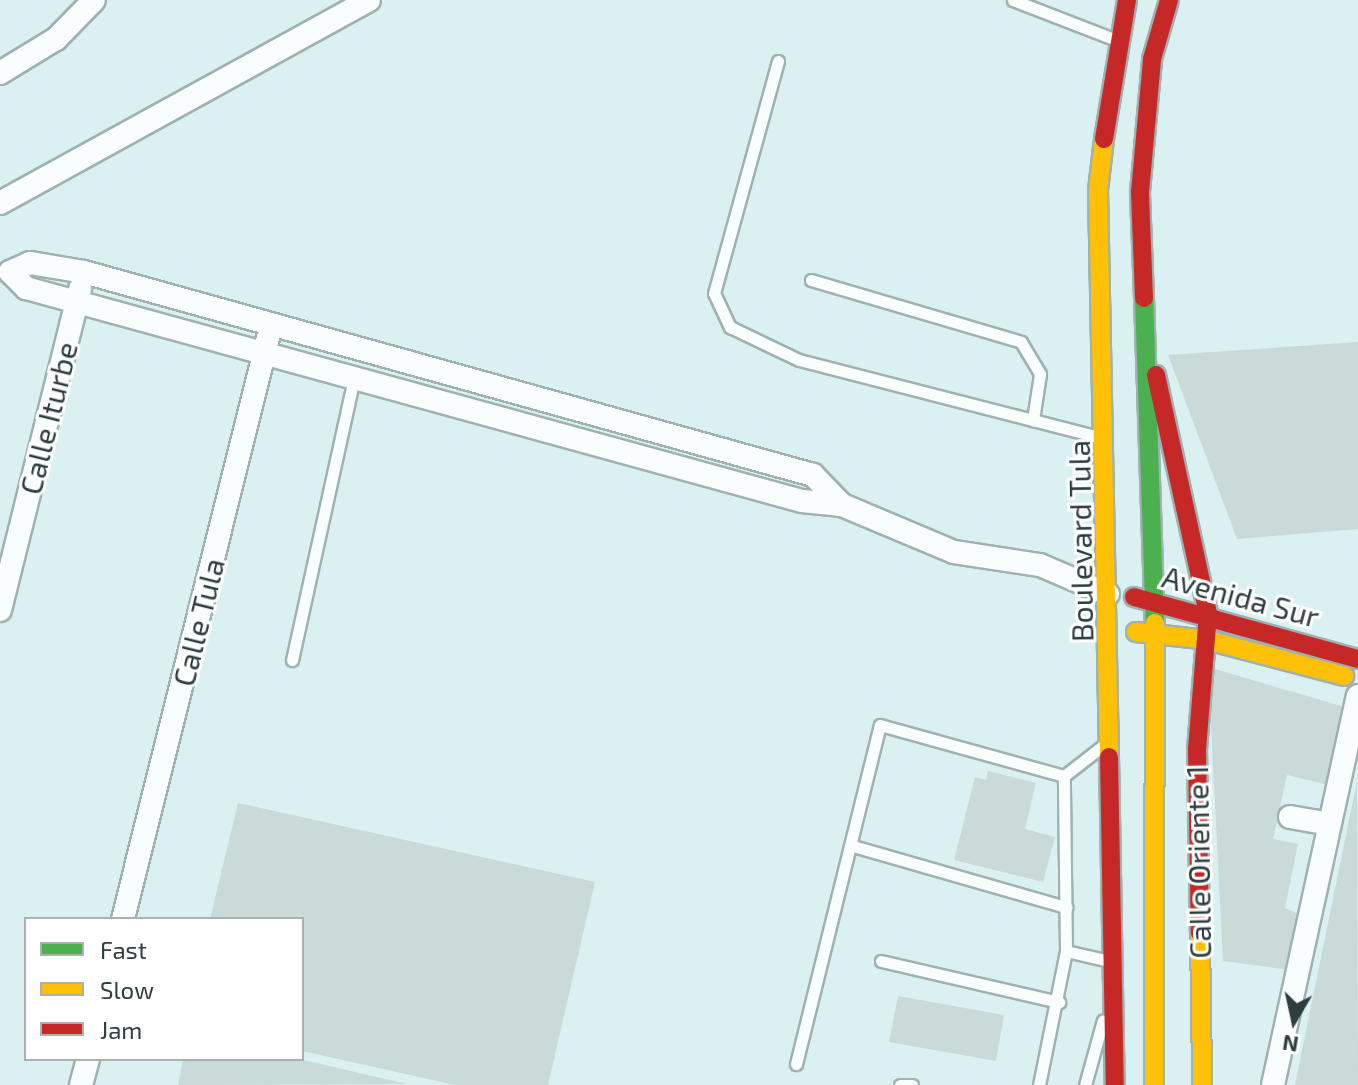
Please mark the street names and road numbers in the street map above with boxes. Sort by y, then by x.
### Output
street label: Calle Iturbe [12,338,84,498]
street label: Boulevard Tula [1060,439,1100,643]
street label: Calle Tula [165,554,231,690]
street label: Avenida Sur [1159,558,1323,634]
street label: Calle Oriente 1 [1178,765,1218,959]

